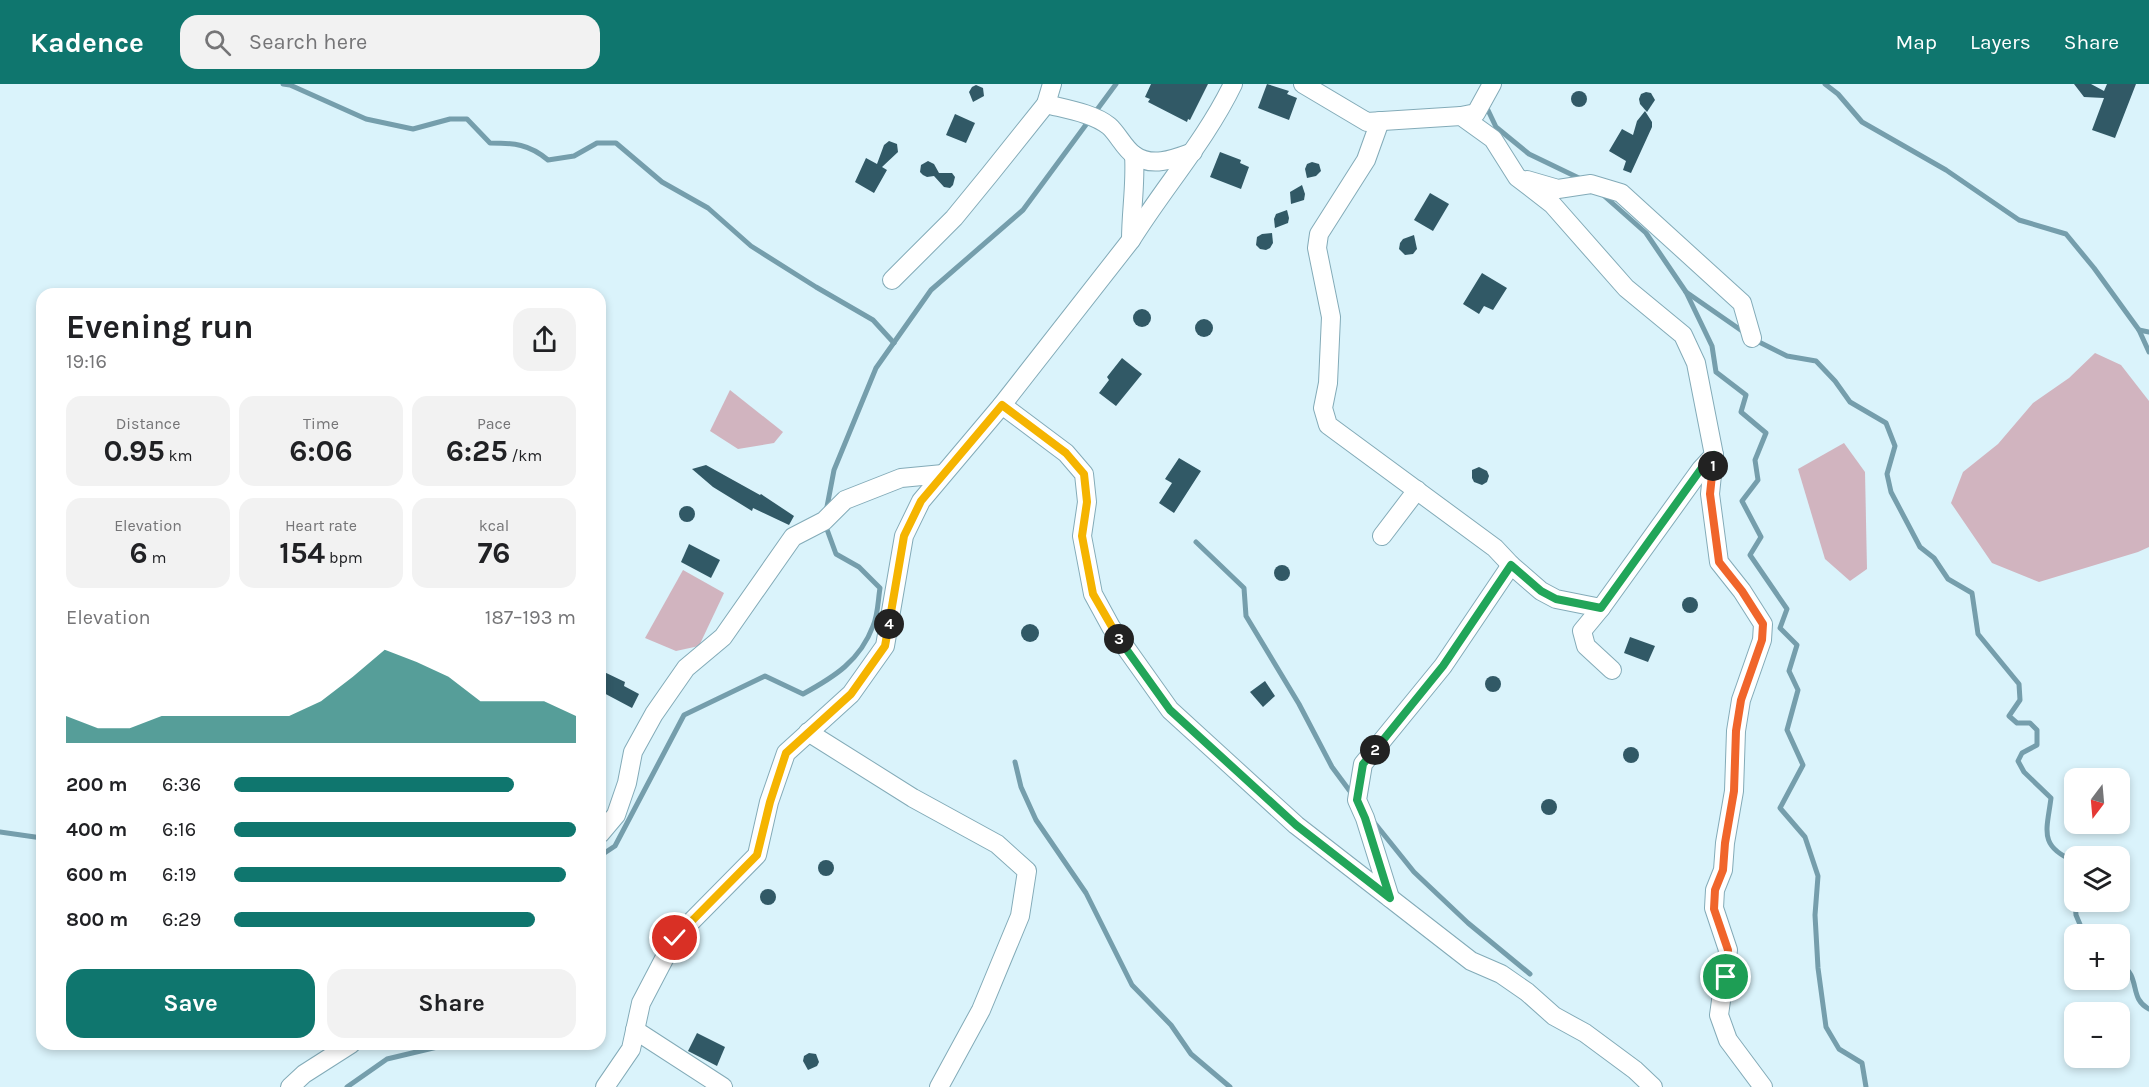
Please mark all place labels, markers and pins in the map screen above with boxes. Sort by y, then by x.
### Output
pin: 1 [1698,451,1728,481]
pin: 4 [874,609,904,639]
pin: 3 [1104,624,1134,654]
pin: 2 [1360,735,1390,765]
pin [649,912,700,963]
pin [1700,951,1751,1002]

